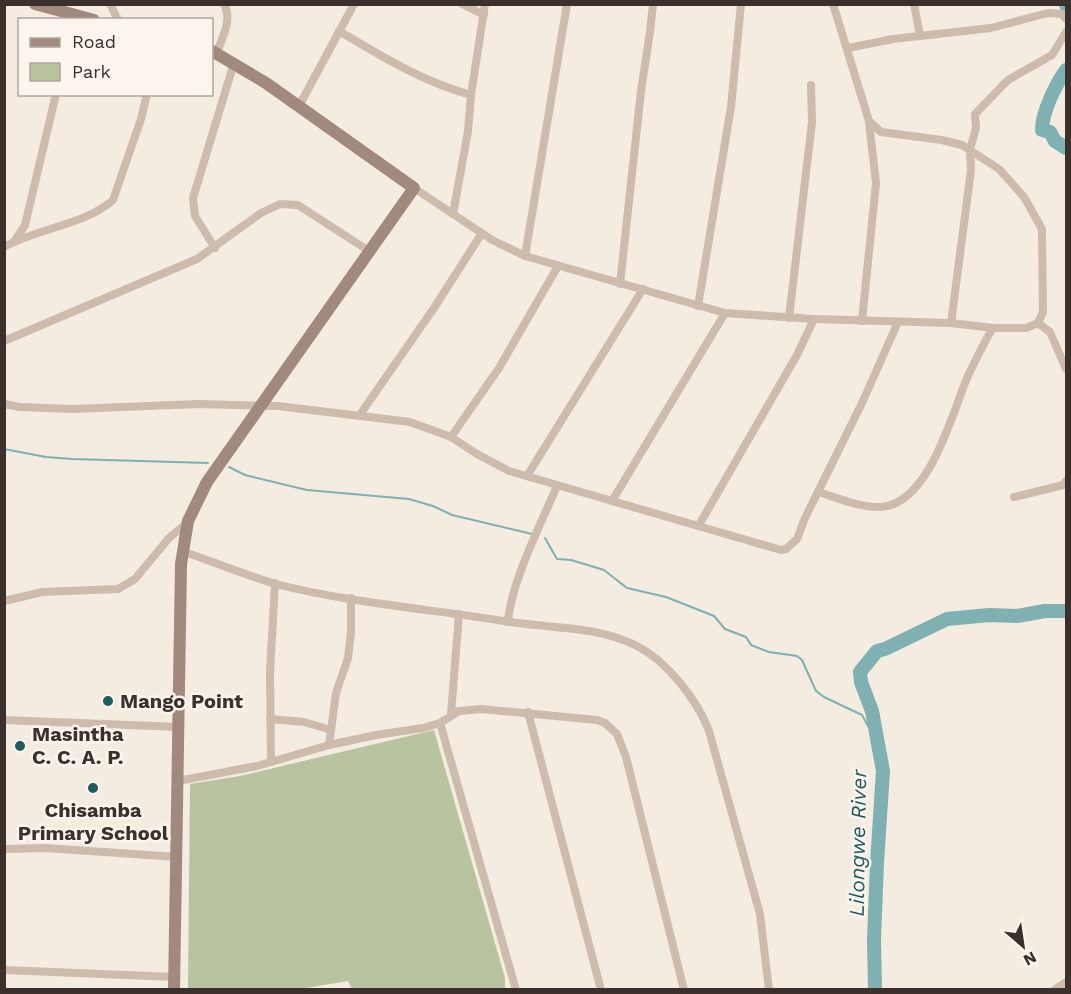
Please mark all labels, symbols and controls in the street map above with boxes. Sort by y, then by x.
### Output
legend [18,18,213,96]
text: Road [72,31,116,52]
text: Park [72,61,111,82]
place label: Mango Point [120,689,243,713]
marker: Mango Point [101,694,115,708]
place label: Masintha C. C. A. P. [32,722,124,769]
marker: Masintha C. C. A. P. [13,739,27,753]
water label: Lilongwe River [844,768,871,917]
marker: Chisamba Primary School [86,781,100,795]
place label: Chisamba Primary School [18,798,169,845]
north arrow [993,916,1053,976]
text: N [1020,947,1040,970]

